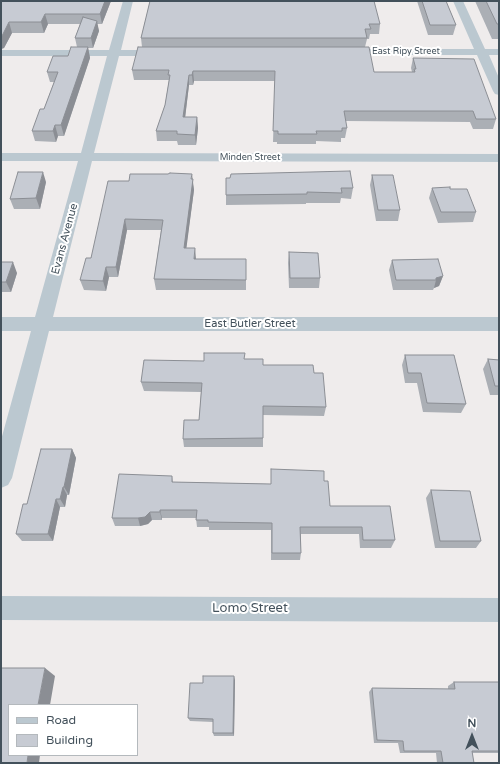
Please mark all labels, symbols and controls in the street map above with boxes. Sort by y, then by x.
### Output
street label: East Ripy Street [372,47,440,57]
street label: Minden Street [220,153,280,163]
street label: Evans Avenue [49,202,81,276]
street label: East Butler Street [204,317,296,331]
street label: Lomo Street [212,601,288,617]
legend [8,704,138,756]
text: Road [46,713,76,727]
north arrow [452,716,492,756]
text: N [468,717,476,730]
text: Building [46,733,93,747]

